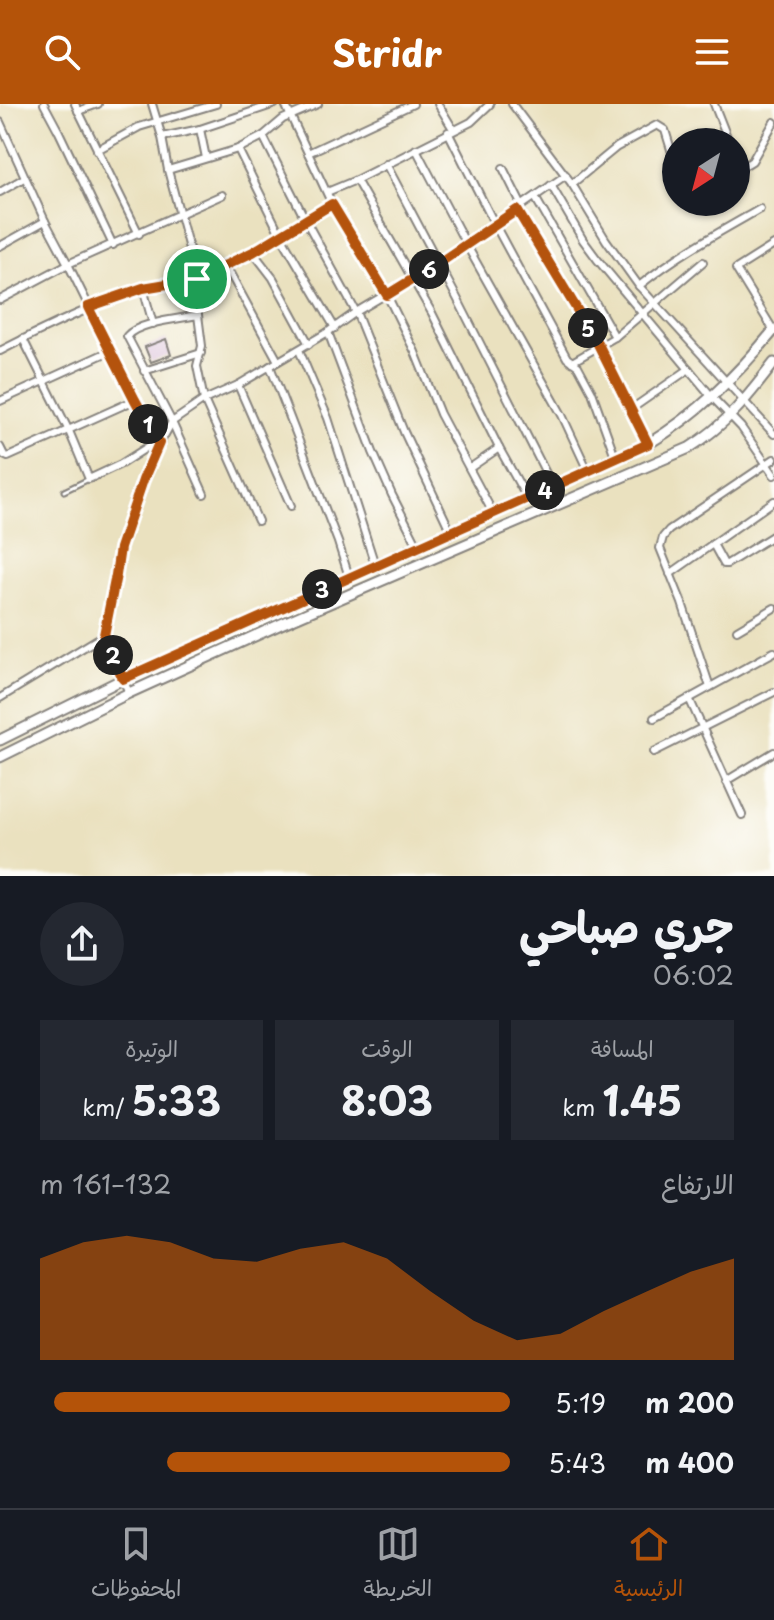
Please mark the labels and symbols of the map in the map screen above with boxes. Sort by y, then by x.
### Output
north arrow [662,128,750,216]
pin [163,245,231,313]
pin: 6 [409,249,449,289]
pin: 5 [568,308,608,348]
pin: 1 [128,404,168,444]
pin: 4 [525,470,565,510]
pin: 3 [302,569,342,609]
pin: 2 [93,635,133,675]

